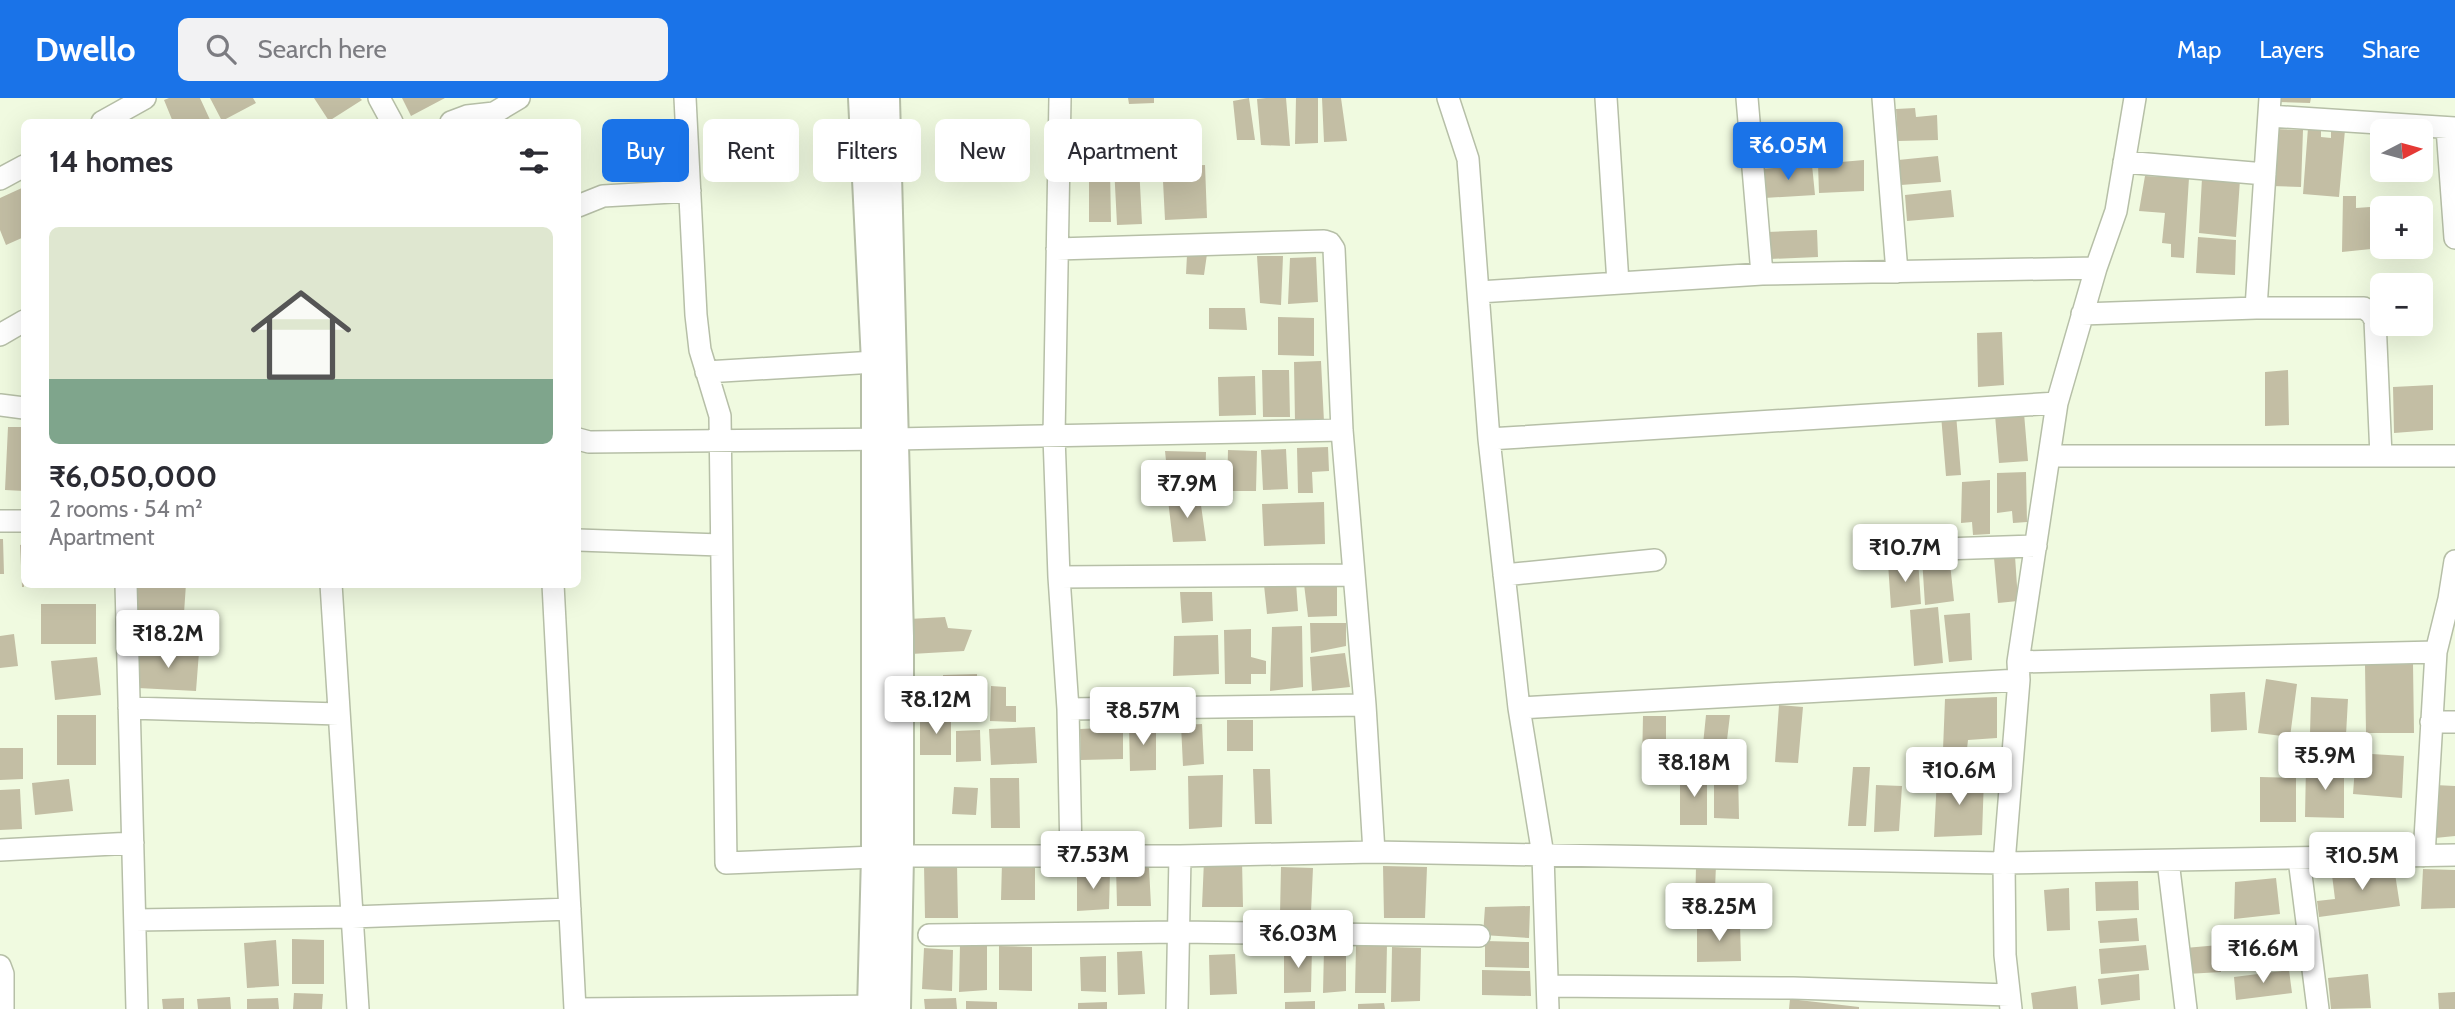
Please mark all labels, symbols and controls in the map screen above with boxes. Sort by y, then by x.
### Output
search box [178,18,668,81]
text: Dwello [35,29,136,69]
icon: search [202,30,240,68]
text: Search here [258,33,387,65]
text: Map [2177,35,2221,64]
text: Layers [2259,35,2324,64]
text: Share [2362,35,2420,64]
chip: Buy [602,119,689,182]
chip: Rent [703,119,799,182]
chip: Filters [813,119,921,182]
chip: New [935,119,1030,182]
chip: Apartment [1044,119,1202,182]
north arrow [2370,119,2432,182]
map controls [2370,119,2433,336]
pin: ₹6.05M [1731,122,1845,182]
text: ₹6.05M [1749,131,1827,159]
icon: filters [515,142,553,180]
text: 14 homes [49,143,173,180]
button: + [2370,196,2433,259]
icon: home [238,272,364,398]
button: − [2370,273,2433,336]
text: ₹6,050,000 [49,458,217,495]
pin: ₹7.9M [1138,460,1236,520]
text: ₹7.9M [1157,469,1217,497]
text: 2 rooms · 54 m² [49,495,203,523]
text: Apartment [49,523,154,551]
pin: ₹10.7M [1848,524,1962,584]
text: ₹10.7M [1869,533,1941,561]
pin: ₹18.2M [111,610,225,670]
text: ₹18.2M [132,619,204,647]
pin: ₹8.12M [879,676,993,736]
text: ₹8.12M [901,685,971,713]
pin: ₹8.57M [1086,688,1200,747]
text: ₹8.57M [1106,696,1180,724]
pin: ₹5.9M [2276,732,2374,792]
pin: ₹8.18M [1637,740,1751,799]
text: ₹5.9M [2294,741,2356,769]
text: ₹8.18M [1658,748,1730,776]
pin: ₹10.6M [1902,748,2016,807]
text: ₹10.6M [1922,756,1996,784]
pin: ₹7.53M [1036,832,1150,891]
pin: ₹10.5M [2305,832,2419,892]
text: ₹7.53M [1057,840,1129,868]
text: ₹10.5M [2325,841,2399,869]
pin: ₹8.25M [1662,884,1776,943]
text: ₹8.25M [1681,892,1757,920]
pin: ₹6.03M [1241,910,1355,970]
text: ₹6.03M [1259,919,1337,947]
pin: ₹16.6M [2206,926,2320,985]
text: ₹16.6M [2227,934,2299,962]

